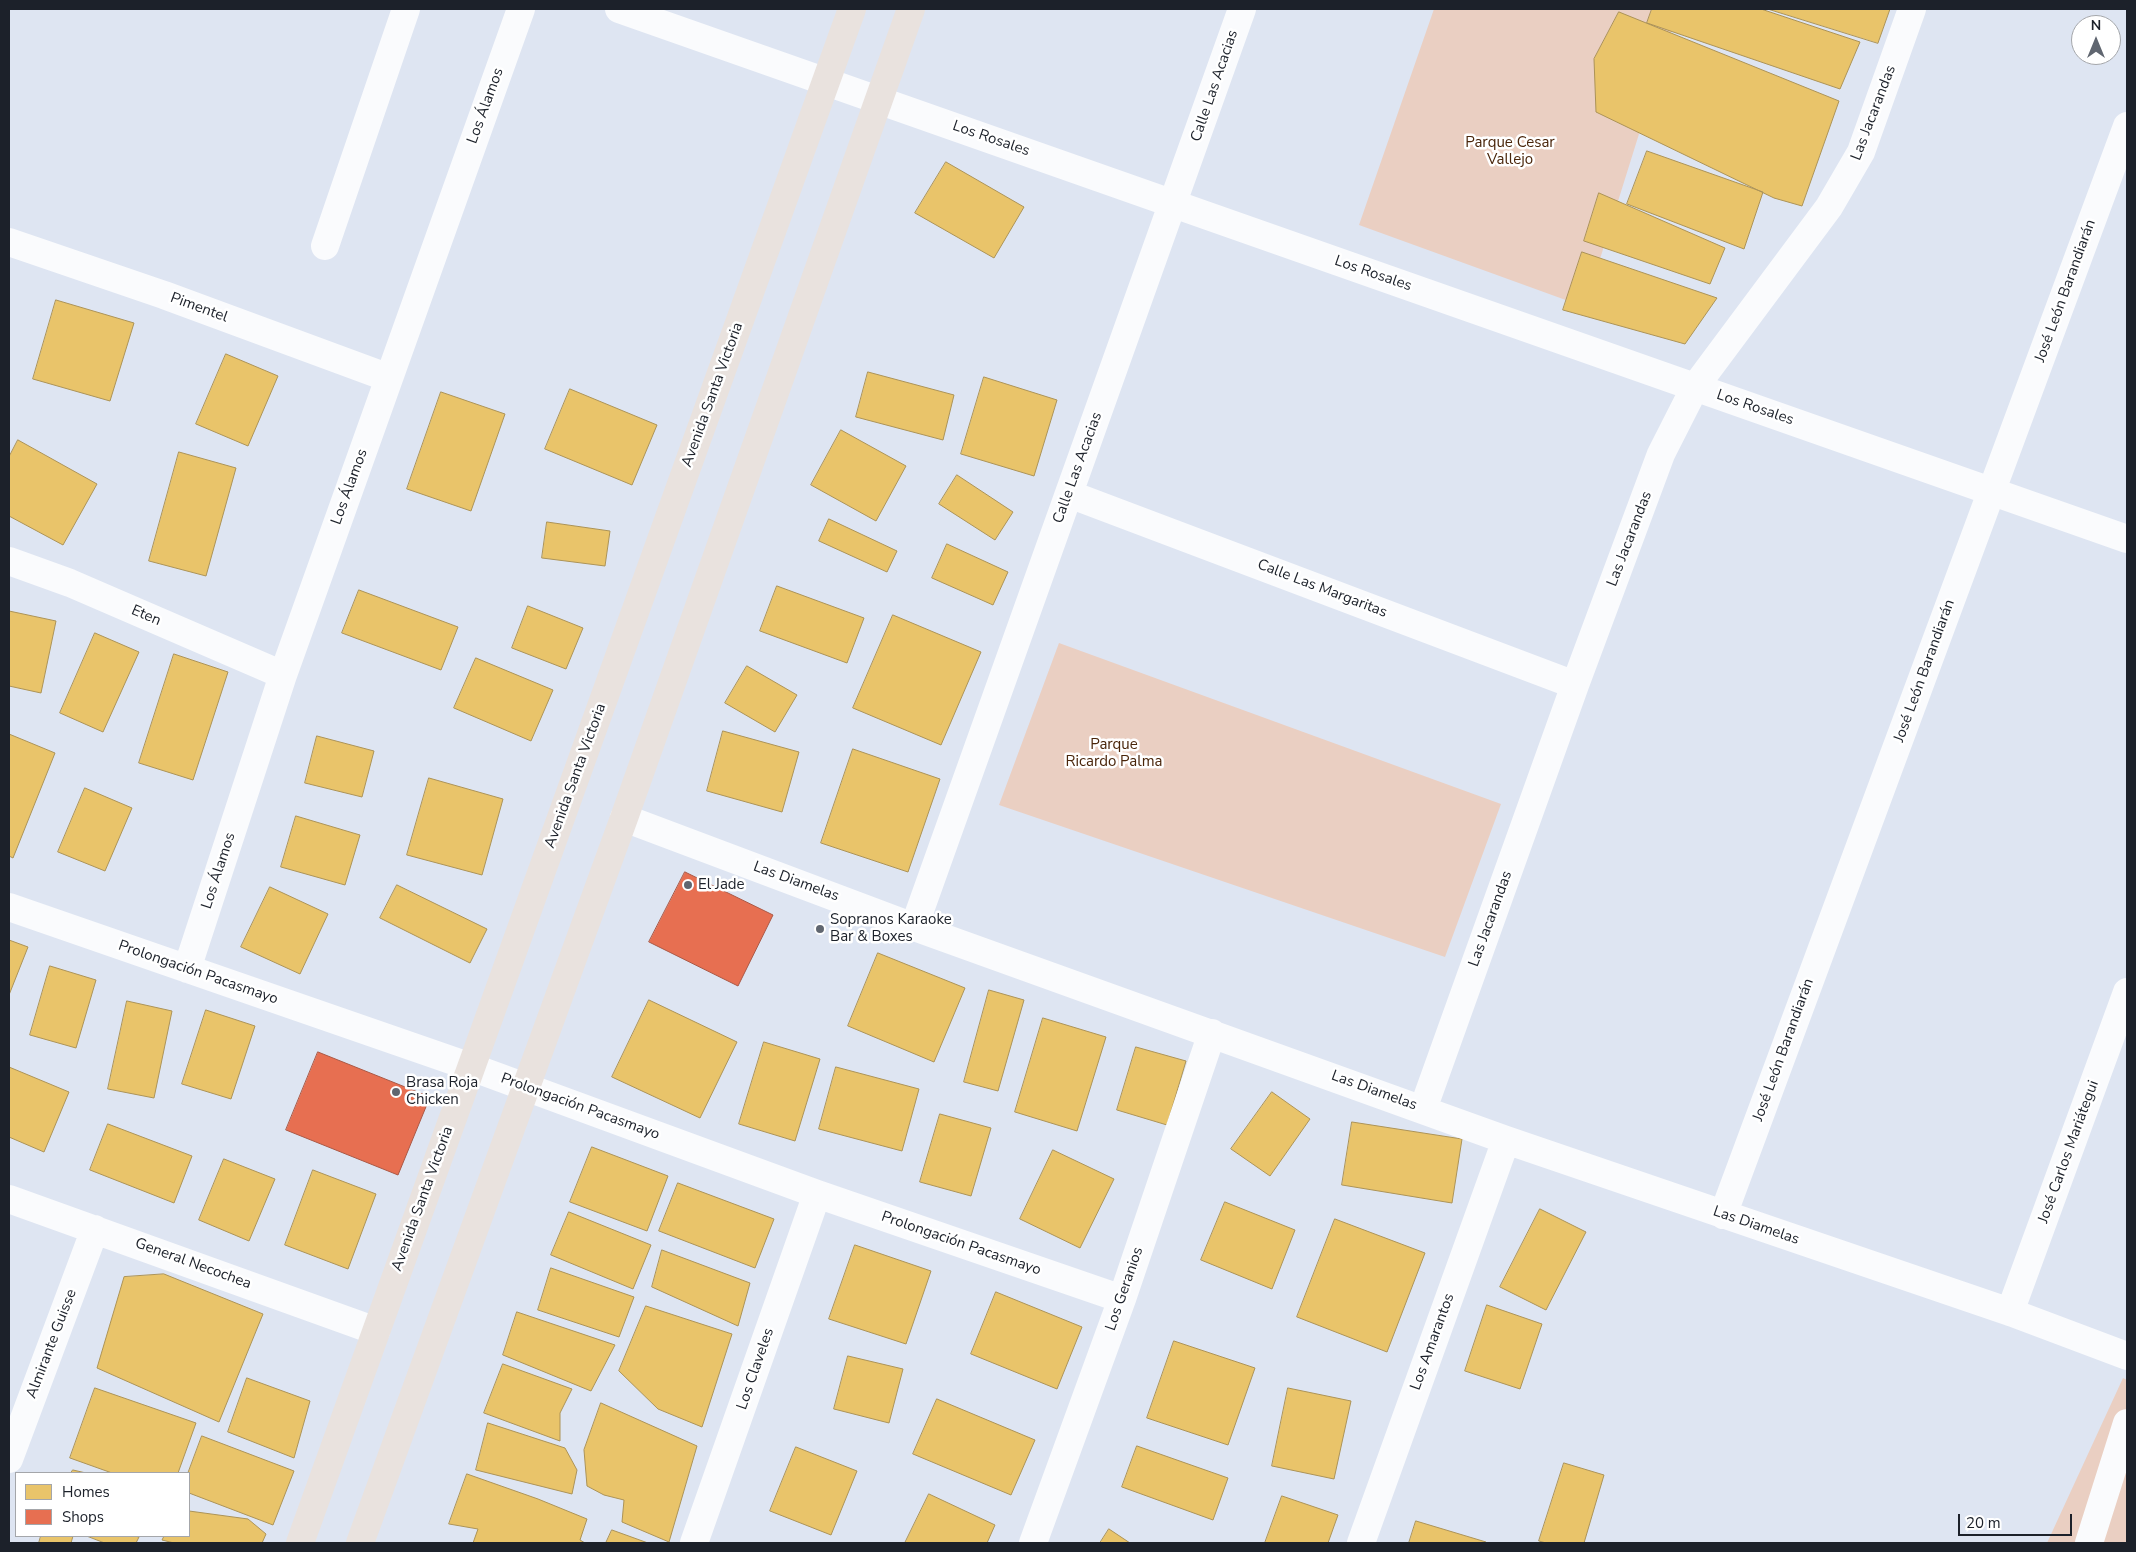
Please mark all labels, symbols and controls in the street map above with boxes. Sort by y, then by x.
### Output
north arrow [2071,15,2121,65]
text: N [2091,16,2101,35]
street label: Calle Las Acacias [1187,28,1243,144]
street label: Las Jacarandas [1848,63,1900,163]
street label: Los Álamos [464,66,508,146]
street label: Los Rosales [950,117,1032,161]
park label: Parque Cesar Vallejo [1465,134,1555,169]
street label: José León Barandiarán [2032,217,2100,365]
street label: Los Rosales [1332,252,1414,296]
street label: Pimentel [168,289,230,327]
street label: Avenida Santa Victoria [678,320,748,470]
street label: Los Rosales [1714,386,1796,430]
street label: Calle Las Acacias [1050,410,1106,526]
street label: Los Álamos [328,447,372,527]
street label: Las Jacarandas [1604,489,1656,589]
street label: Calle Las Margaritas [1255,556,1389,622]
street label: José León Barandiarán [1891,597,1959,745]
street label: Eten [129,602,163,630]
street label: Avenida Santa Victoria [541,701,611,851]
park label: Parque Ricardo Palma [1066,736,1162,771]
street label: Los Álamos [198,831,240,911]
street label: Las Diamelas [751,858,841,906]
street label: Las Jacarandas [1465,869,1517,969]
place label: El Jade [698,876,745,894]
marker: El Jade [682,879,694,891]
place label: Sopranos Karaoke Bar & Boxes [830,911,952,946]
marker: Sopranos Karaoke Bar & Boxes [814,923,826,935]
street label: Prolongación Pacasmayo [116,937,280,1009]
street label: José León Barandiarán [1750,976,1818,1124]
street label: Las Diamelas [1329,1067,1419,1115]
street label: Prolongación Pacasmayo [498,1070,662,1144]
place label: Brasa Roja Chicken [406,1074,478,1109]
street label: José Carlos Mariátegui [2035,1078,2103,1226]
marker: Brasa Roja Chicken [390,1086,402,1098]
street label: Avenida Santa Victoria [388,1124,458,1274]
street label: Las Diamelas [1710,1203,1802,1249]
street label: Prolongación Pacasmayo [879,1208,1043,1280]
street label: General Necochea [132,1235,254,1293]
street label: Los Geranios [1102,1245,1148,1333]
street label: Almirante Guisse [23,1287,81,1401]
street label: Los Amarantos [1407,1291,1459,1393]
street label: Los Claveles [734,1326,778,1412]
legend [15,1472,190,1537]
text: Homes [62,1482,110,1502]
scale bar [1961,1504,2075,1536]
text: Shops [62,1507,104,1527]
text: 20 m [1966,1513,2001,1533]

